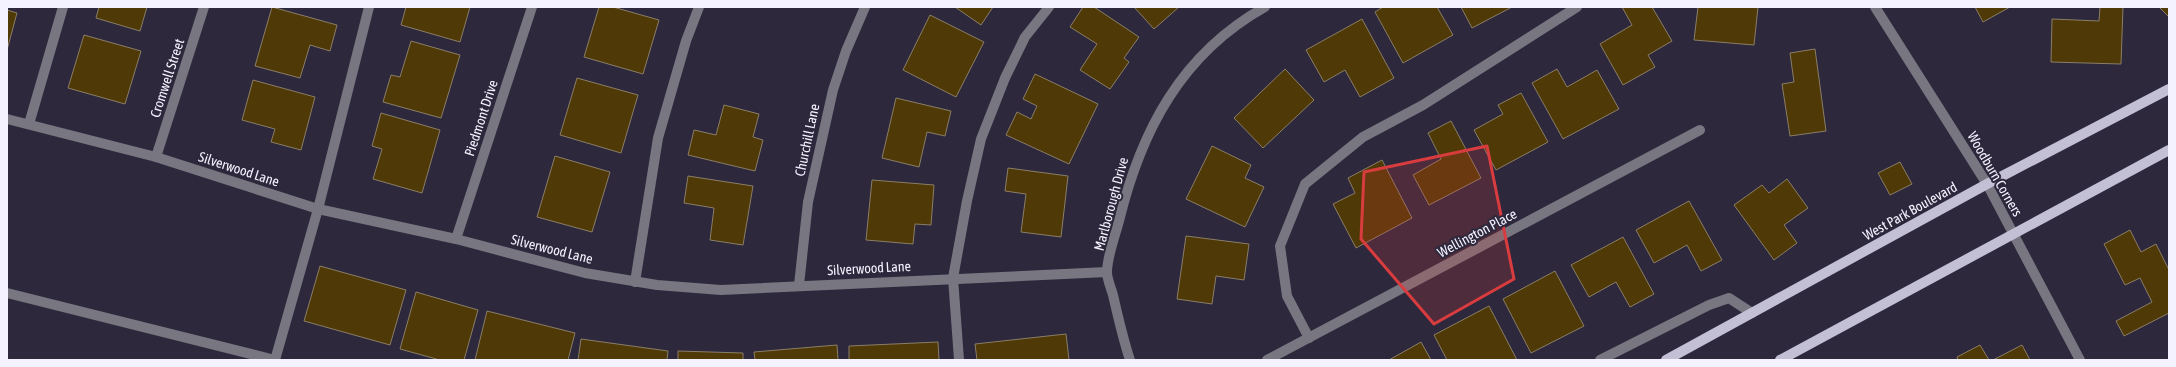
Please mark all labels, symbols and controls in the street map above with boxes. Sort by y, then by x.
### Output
street label: Cromwell Street [147,37,187,119]
street label: Piedmont Drive [461,78,501,158]
street label: Churchill Lane [792,102,822,178]
street label: Woodburn Corners [1964,129,2026,219]
street label: Silverwood Lane [197,148,281,190]
street label: Marlborough Drive [1091,155,1131,253]
street label: West Park Boulevard [1860,179,1960,243]
street label: Wellington Place [1435,205,1519,261]
street label: Silverwood Lane [509,231,595,267]
street label: Silverwood Lane [827,258,911,278]

